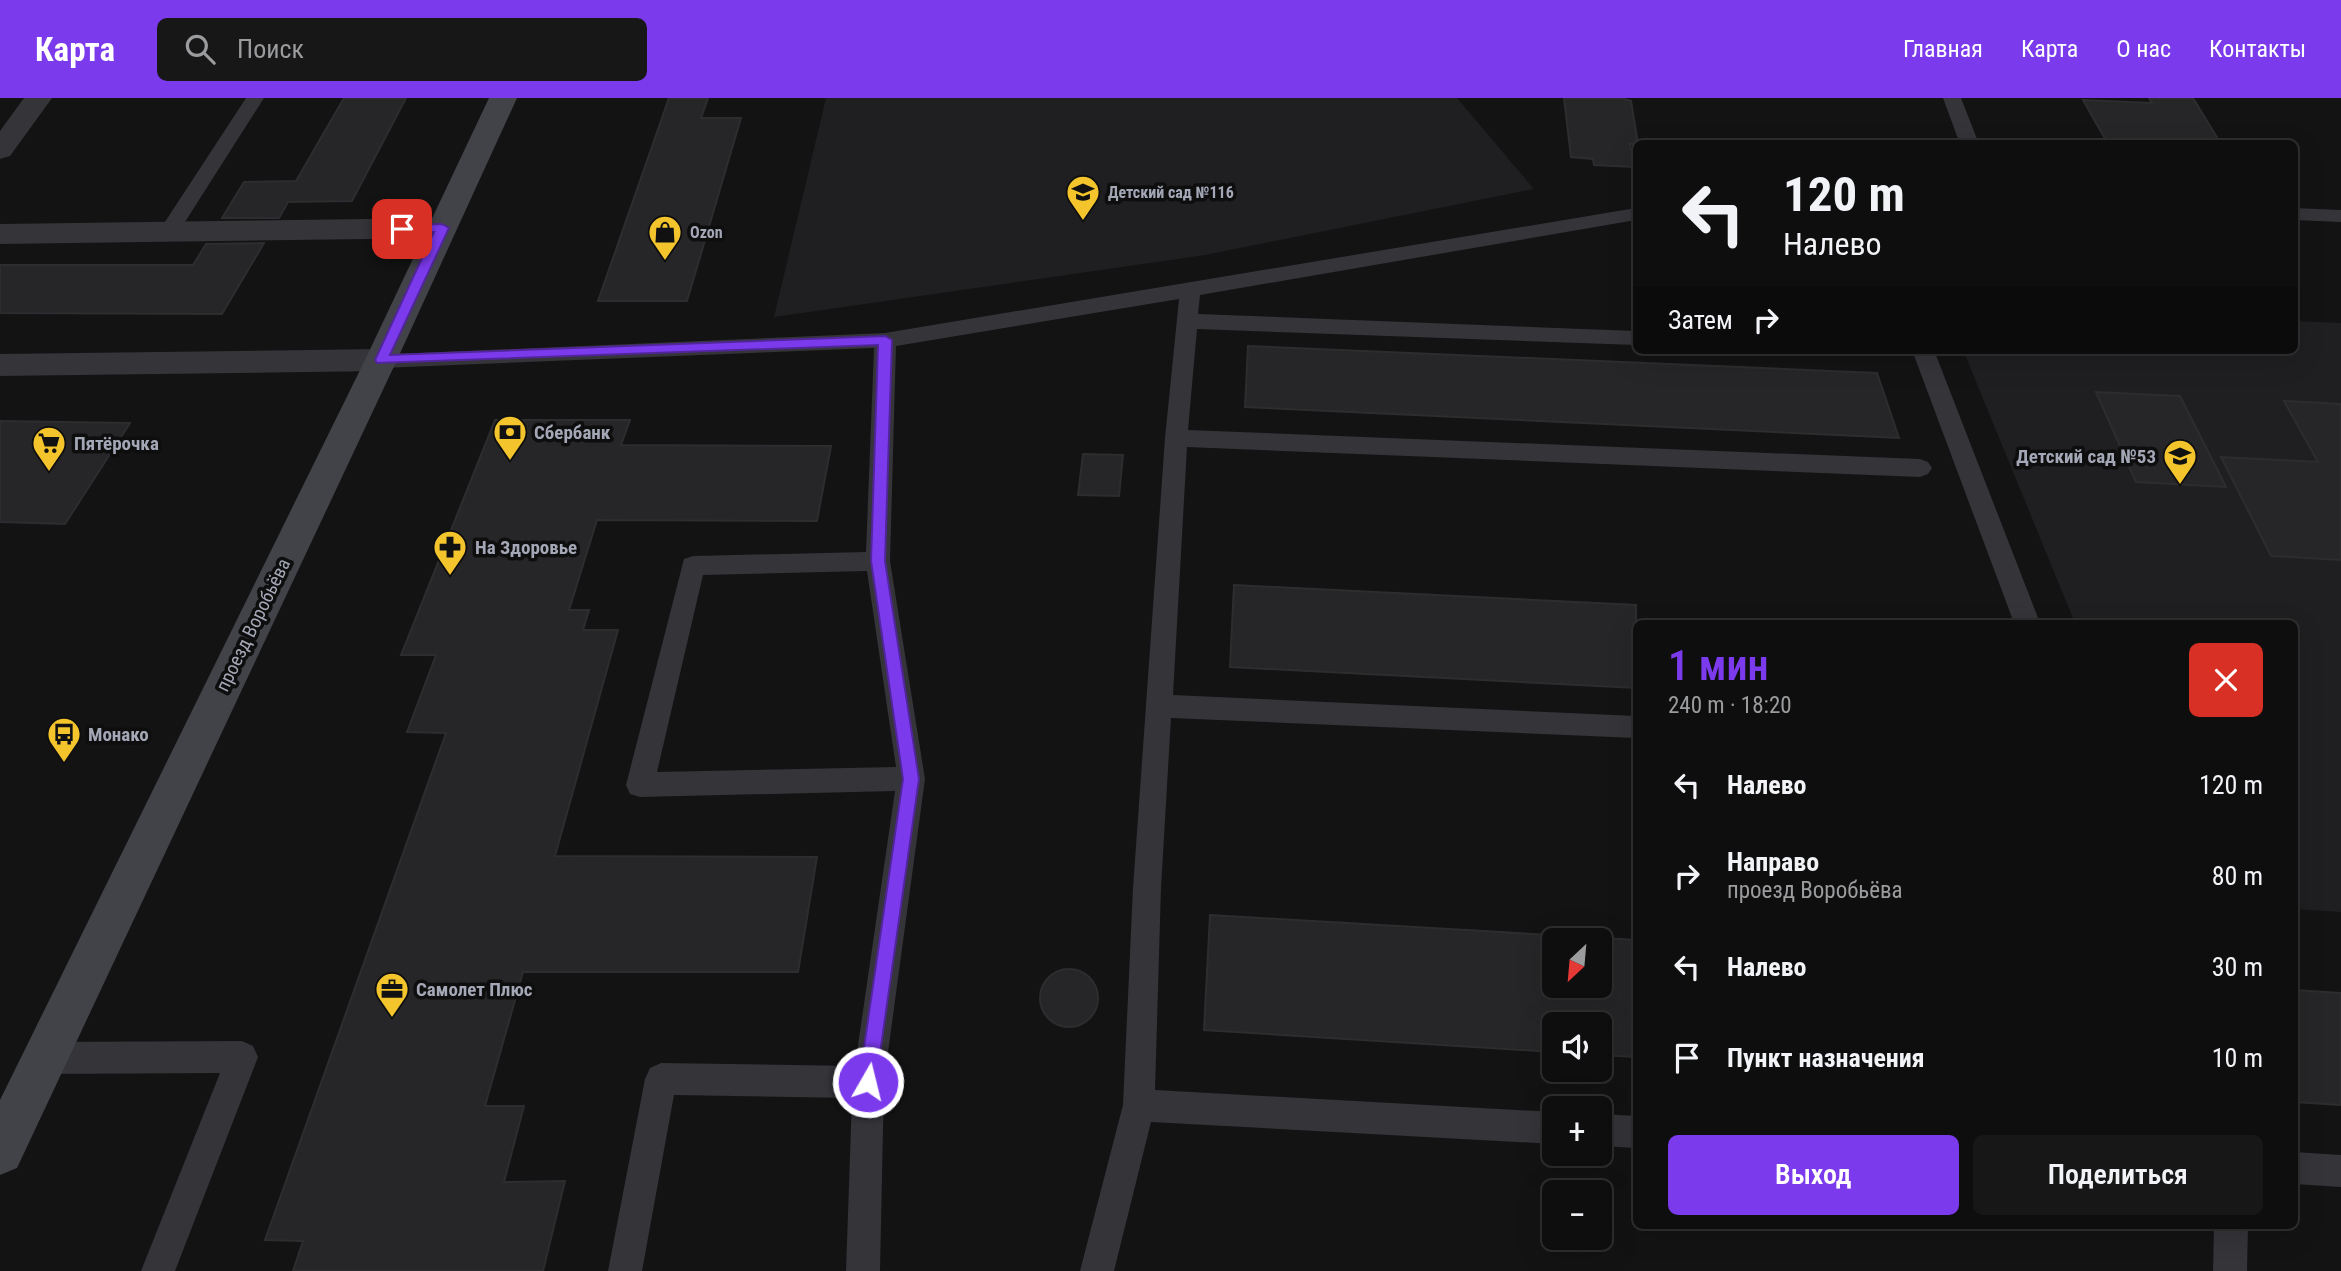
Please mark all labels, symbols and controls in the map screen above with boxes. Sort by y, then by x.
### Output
search box [157,18,647,81]
text: Карта [35,30,115,69]
icon: search [181,30,219,68]
text: Поиск [237,34,304,64]
text: Главная [1903,35,1983,63]
text: Карта [2021,35,2078,63]
text: О нас [2116,35,2171,63]
text: Контакты [2209,35,2306,63]
text: 120 m [1783,166,1905,223]
icon: left [1668,168,1759,259]
school or university icon: Детский сад №116 [1064,173,1102,222]
place label: Детский сад №116 [1108,183,1234,202]
pin [372,199,432,259]
icon: arrive [383,210,421,248]
shop icon: Ozon [646,213,684,262]
place label: Ozon [690,223,723,242]
text: Налево [1783,225,1882,263]
icon: right [1747,301,1785,339]
text: Затем [1668,305,1733,335]
bank icon: Сбербанк [491,413,529,462]
place label: Сбербанк [534,421,611,444]
supermarket icon: Пятёрочка [30,424,68,473]
place label: Пятёрочка [74,432,159,455]
school or university icon: Детский сад №53 [2161,437,2199,486]
place label: Детский сад №53 [2016,445,2156,468]
pharmacy icon: На Здоровье [431,528,469,577]
place label: На Здоровье [475,536,577,559]
street label: проезд Воробьёва [211,555,295,695]
text: 1 мин [1668,641,1769,690]
button: close [2189,643,2263,717]
text: 240 m · 18:20 [1668,692,1792,719]
bus stop icon: Монако [45,715,83,764]
place label: Монако [88,723,149,746]
icon: left [1668,766,1706,804]
text: Налево [1727,770,1807,800]
text: 120 m [2199,770,2263,800]
text: Направо [1727,847,1819,877]
icon: right [1668,857,1706,895]
text: 80 m [2212,861,2263,891]
text: проезд Воробьёва [1727,877,1903,904]
north arrow [1542,928,1612,998]
map controls [1542,928,1612,1250]
icon: left [1668,948,1706,986]
text: Налево [1727,952,1807,982]
text: 30 m [2212,952,2263,982]
office icon: Самолет Плюс [373,970,411,1019]
place label: Самолет Плюс [416,978,533,1001]
button: sound [1542,1012,1612,1082]
icon: arrive [1668,1039,1706,1077]
text: Пункт назначения [1727,1043,1925,1073]
text: 10 m [2212,1043,2263,1073]
position arrow [831,1045,905,1119]
button: + [1542,1096,1612,1166]
button: Выход [1668,1135,1959,1215]
button: Поделиться [1973,1135,2263,1215]
button: − [1542,1180,1612,1250]

